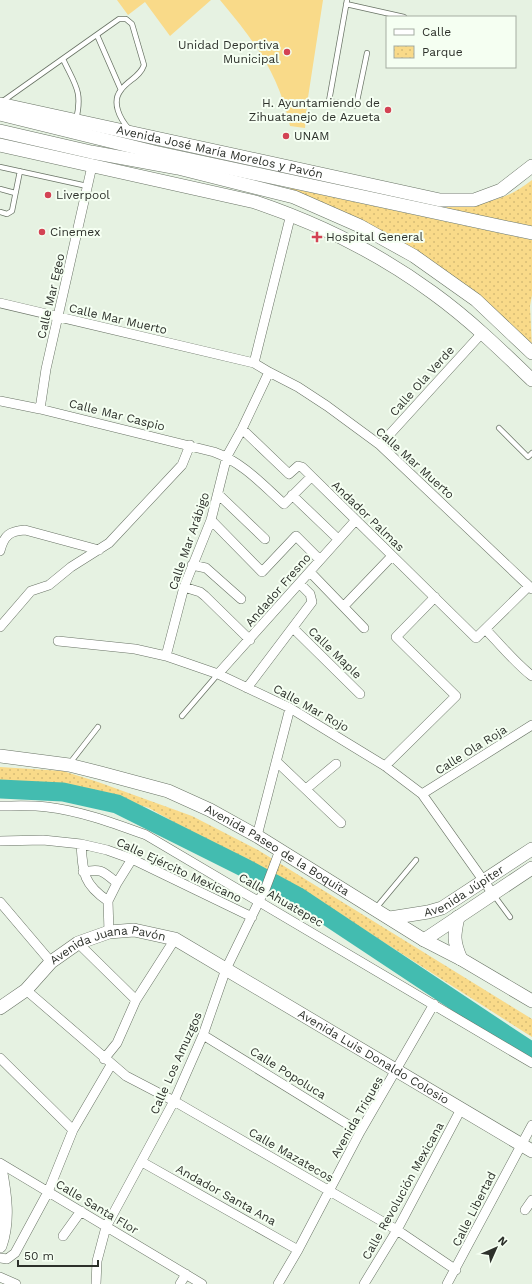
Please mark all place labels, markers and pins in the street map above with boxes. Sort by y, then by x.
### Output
place label: Unidad Deportiva Municipal [178,38,279,66]
marker: Unidad Deportiva Municipal [282,47,292,57]
place label: H. Ayuntamiendo de Zihuatanejo de Azueta [249,96,380,124]
marker: H. Ayuntamiendo de Zihuatanejo de Azueta [383,105,393,115]
place label: UNAM [294,129,329,143]
marker: UNAM [281,131,291,141]
place label: Liverpool [56,188,110,202]
marker: Liverpool [43,190,53,200]
place label: Cinemex [50,225,100,239]
marker: Cinemex [37,227,47,237]
place label: Hospital General [326,230,424,244]
marker: Hospital General [311,231,323,243]

